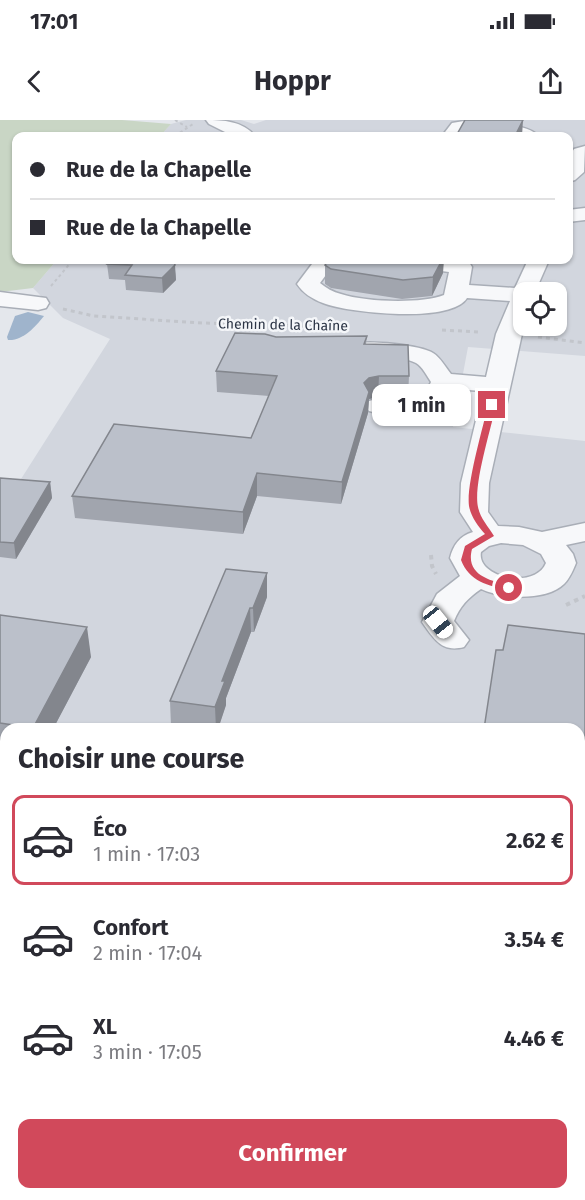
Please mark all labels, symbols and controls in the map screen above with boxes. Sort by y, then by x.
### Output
text: 17:01 [30,8,78,35]
icon: back [18,65,51,98]
text: Hoppr [254,65,331,97]
icon: share [534,65,567,98]
text: Rue de la Chapelle [66,156,251,183]
text: Rue de la Chapelle [66,214,251,241]
map controls [513,282,567,336]
button: locate [513,282,567,336]
street label: Chemin de la Chaîne [218,315,348,335]
callout: 1 min [372,384,471,426]
route end [478,391,505,418]
text: 1 min [397,393,446,417]
route start [495,574,522,601]
car [420,602,456,642]
text: Choisir une course [18,743,244,775]
icon: car [21,813,75,867]
text: Éco [93,815,127,842]
text: 2.62 € [506,827,564,854]
text: 1 min · 17:03 [93,842,200,866]
icon: car [21,912,75,966]
text: Confort [93,914,169,941]
text: 3.54 € [505,926,564,953]
text: 2 min · 17:04 [93,941,202,965]
icon: car [21,1011,75,1065]
text: XL [93,1013,117,1040]
text: 4.46 € [504,1025,564,1052]
text: 3 min · 17:05 [93,1040,202,1064]
button: Confirmer [18,1119,567,1188]

